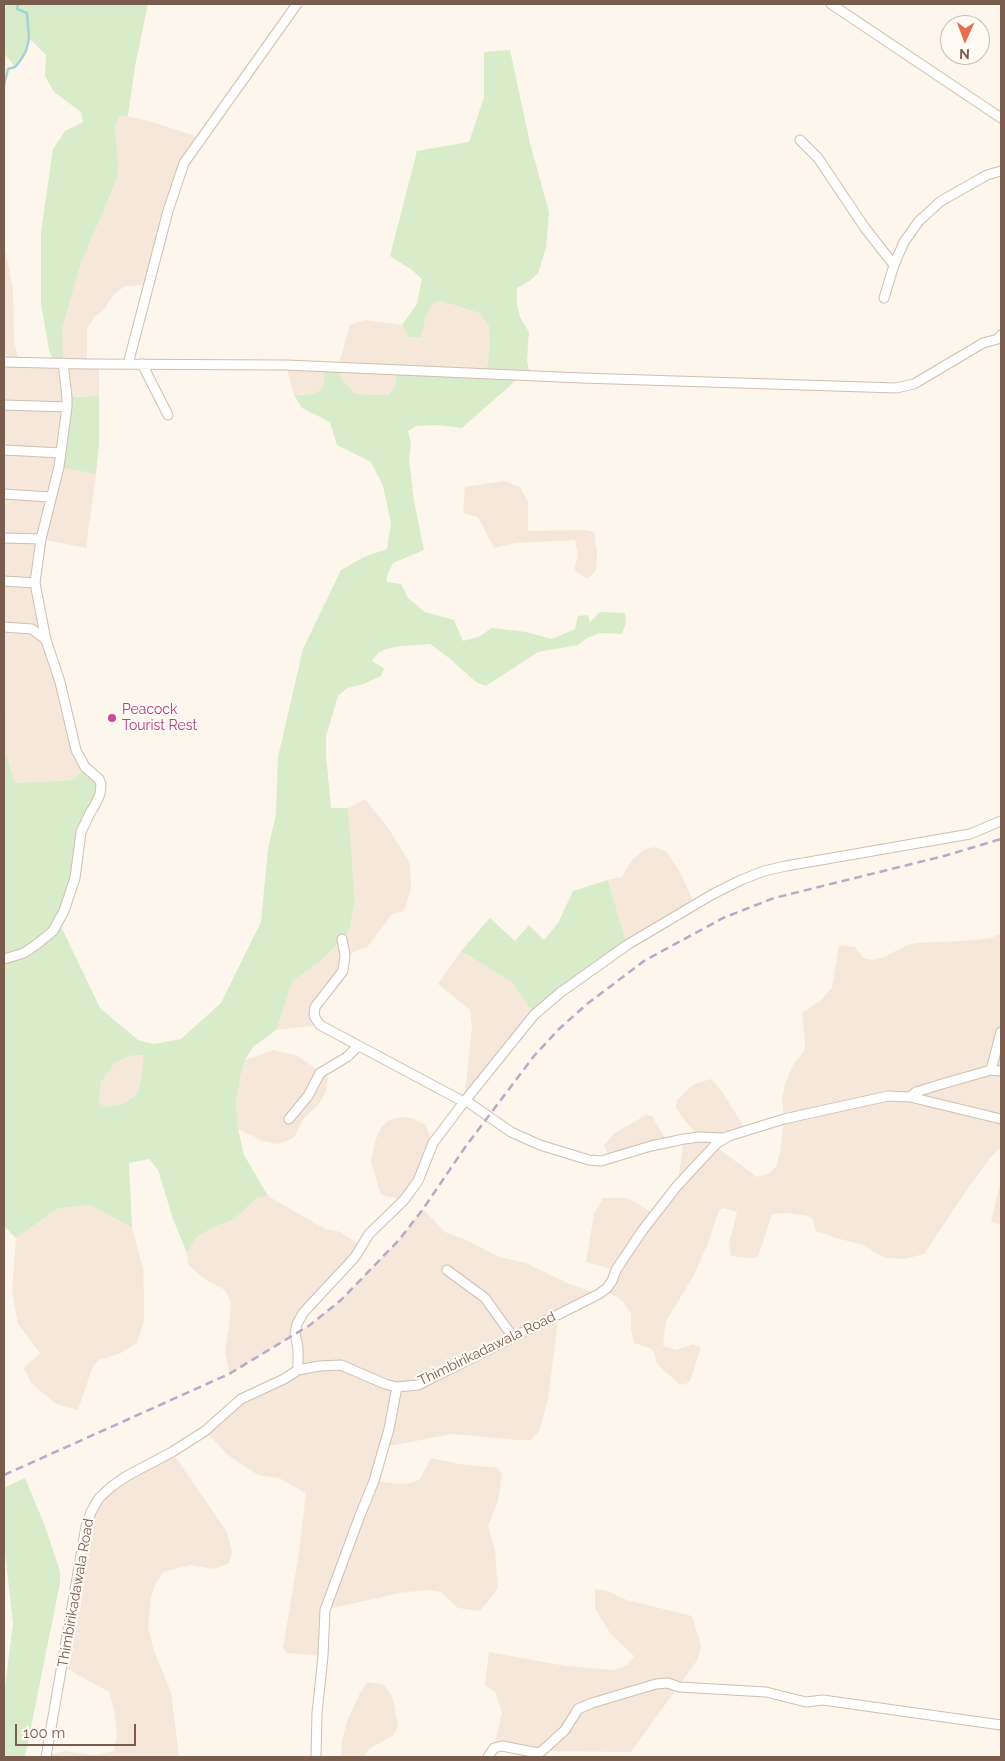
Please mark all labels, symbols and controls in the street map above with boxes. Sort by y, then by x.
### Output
north arrow [940,15,990,65]
text: N [959,46,970,62]
place label: Peacock Tourist Rest [122,702,197,734]
marker: Peacock Tourist Rest [106,712,118,724]
street label: Thimbirikadawala Road [416,1308,558,1390]
street label: Thimbirikadawala Road [55,1517,97,1669]
scale bar [18,1714,139,1746]
text: 100 m [23,1724,65,1742]

